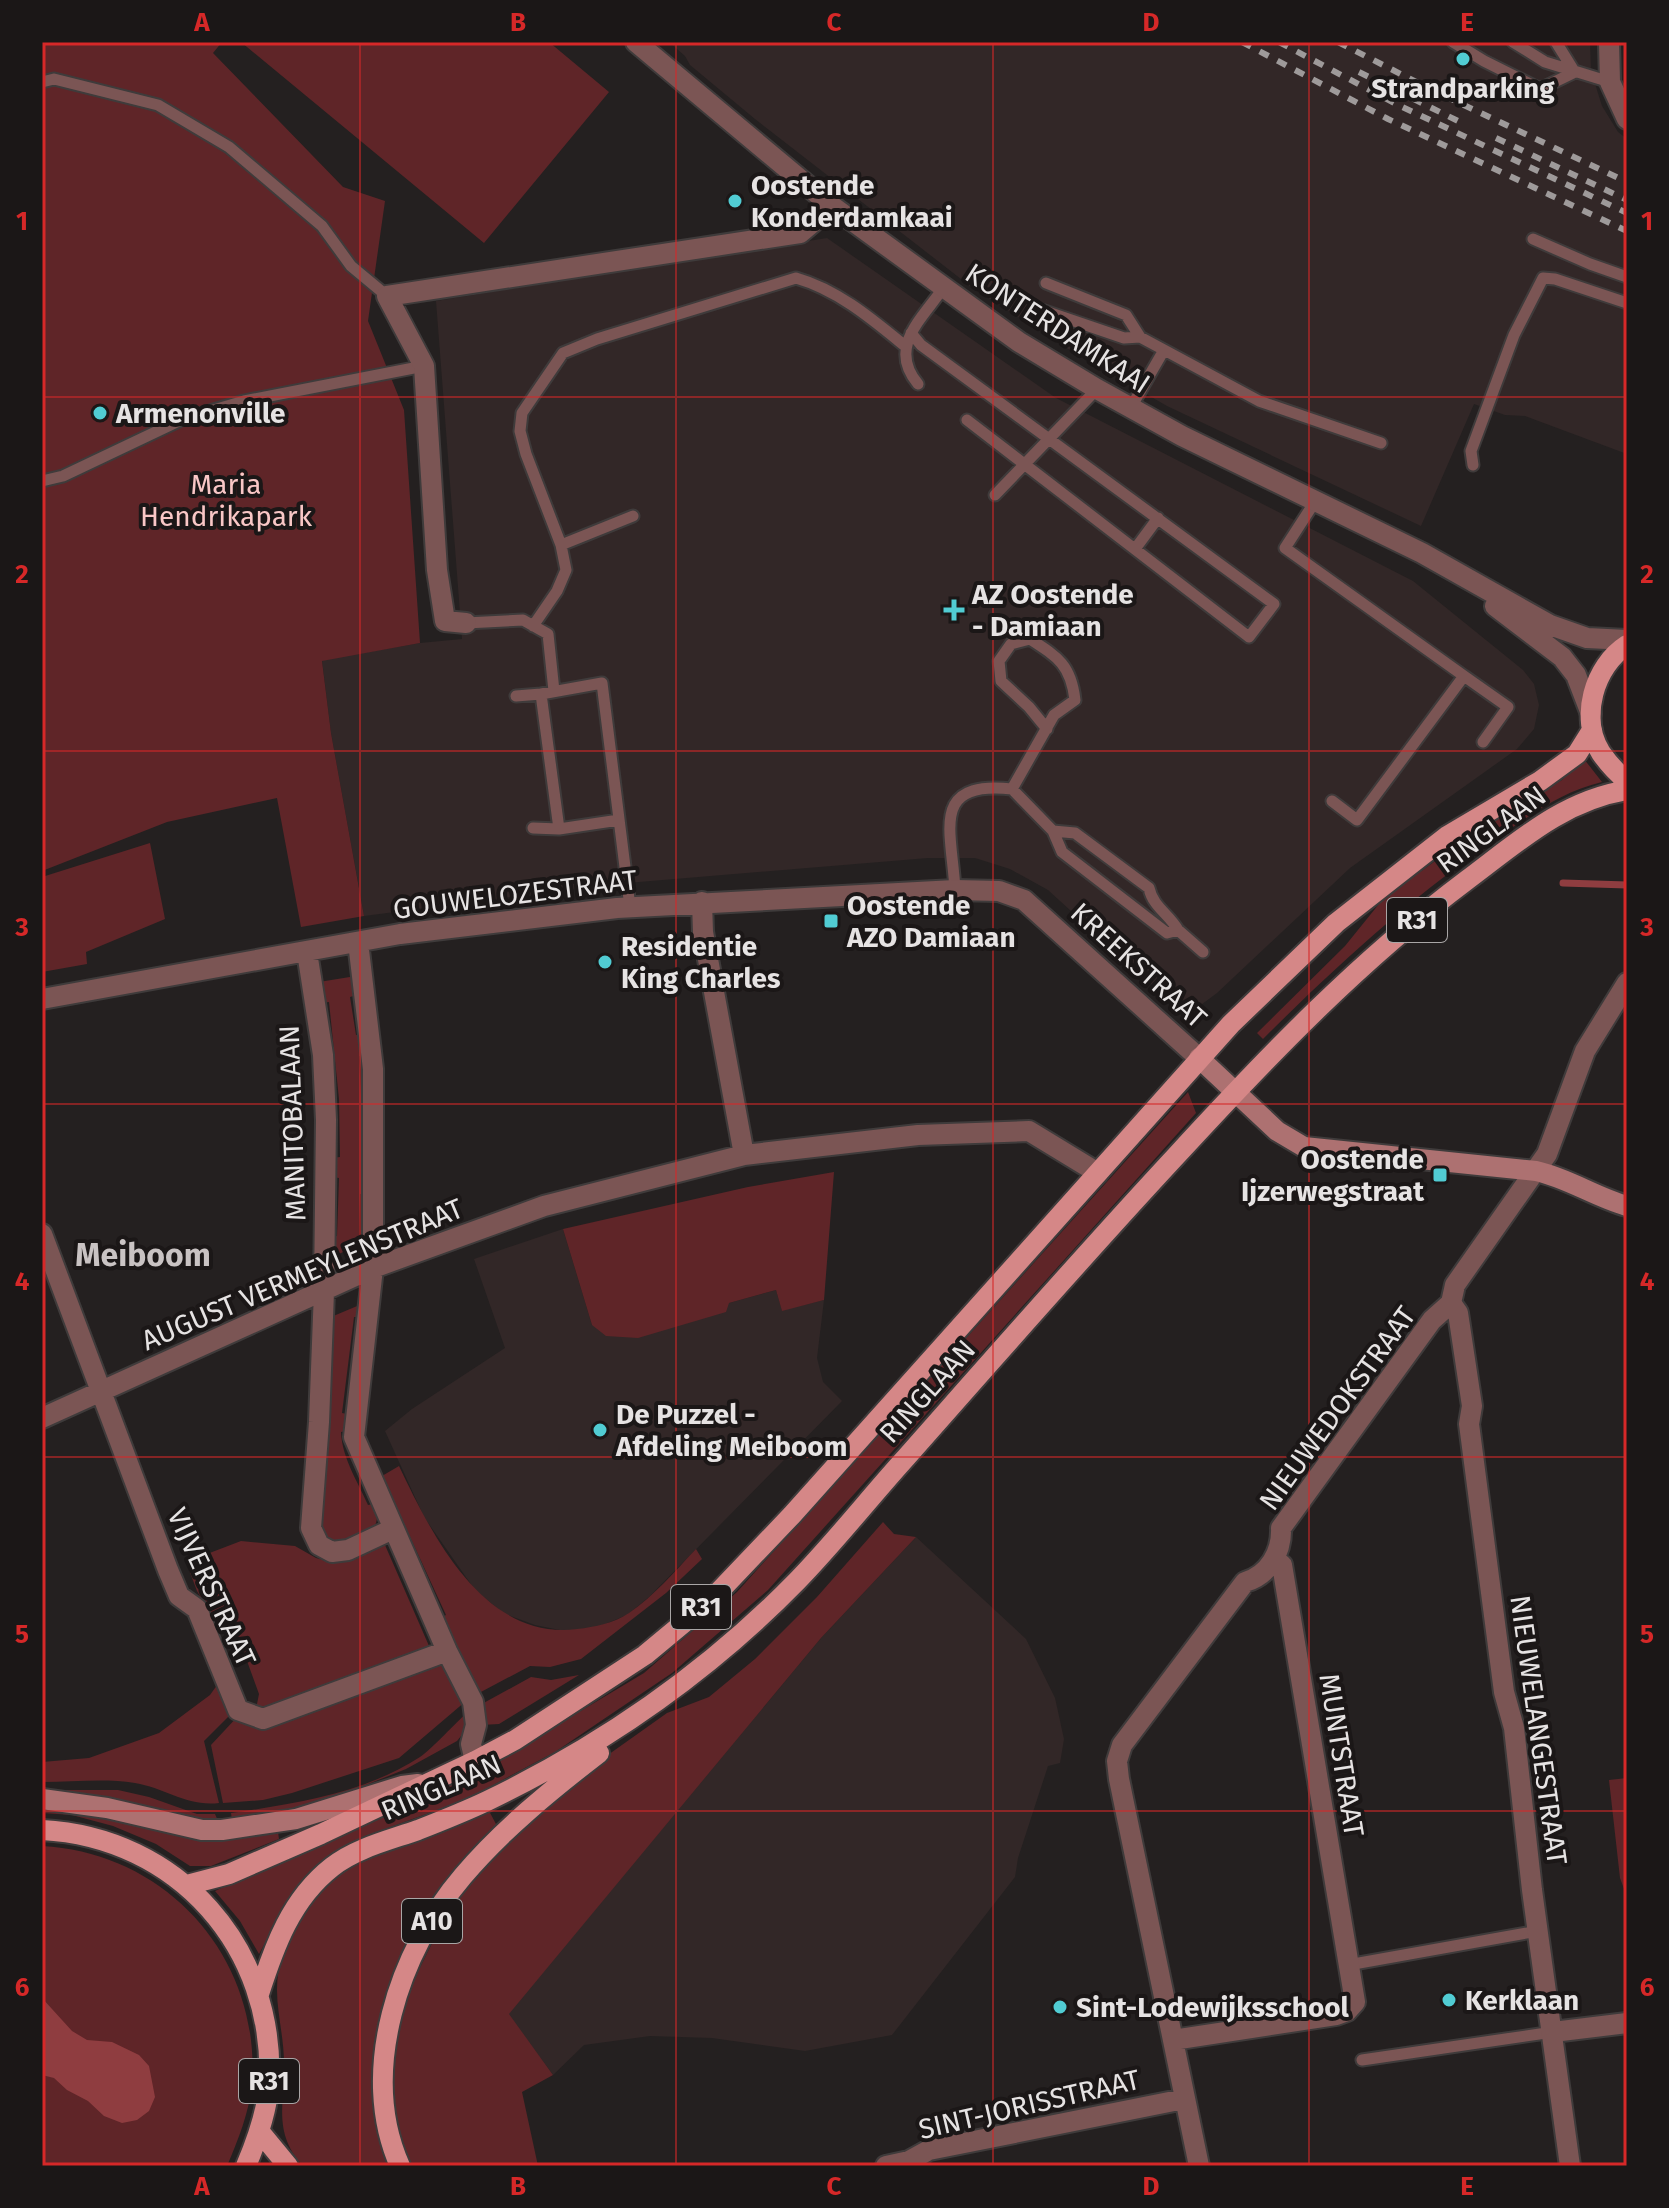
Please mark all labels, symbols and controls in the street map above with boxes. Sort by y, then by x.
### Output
text: A [193,7,210,38]
text: B [510,7,526,38]
text: C [827,7,842,38]
text: D [1143,7,1160,38]
text: E [1460,7,1474,38]
marker: Strandparking [1454,50,1472,68]
place label: Strandparking [1371,72,1555,105]
place label: Oostende Konderdamkaai [751,169,953,234]
marker: Oostende Konderdamkaai [726,192,744,210]
text: 1 [16,206,28,237]
text: 1 [1641,206,1653,237]
street label: KONTERDAMKAAI [959,256,1156,400]
place label: Armenonville [115,397,286,430]
marker: Armenonville [91,404,109,422]
park label: Maria Hendrikapark [140,468,313,533]
text: 2 [15,559,29,590]
text: 2 [1640,559,1654,590]
place label: AZ Oostende - Damiaan [971,578,1134,643]
marker: AZ Oostende - Damiaan [943,599,965,621]
street label: RINGLAAN [1430,779,1552,880]
street label: GOUWELOZESTRAAT [391,863,639,926]
place label: Oostende AZO Damiaan [846,889,1016,954]
street label: KREEKSTRAAT [1064,896,1214,1035]
road number: R31 [1387,898,1447,942]
text: 3 [14,912,29,943]
marker: Oostende AZO Damiaan [822,912,840,930]
text: 3 [1639,912,1654,943]
place label: Residentie King Charles [621,930,781,995]
marker: Residentie King Charles [596,953,614,971]
street label: MANITOBALAAN [273,1024,312,1222]
place label: Oostende Ijzerwegstraat [1241,1143,1425,1208]
marker: Oostende Ijzerwegstraat [1431,1166,1449,1184]
street label: AUGUST VERMEYLENSTRAAT [137,1192,468,1357]
district label: Meiboom [75,1236,211,1274]
text: 4 [15,1266,30,1297]
text: 4 [1640,1266,1655,1297]
street label: NIEUWEDOKSTRAAT [1252,1300,1423,1517]
street label: RINGLAAN [873,1333,982,1450]
place label: De Puzzel - Afdeling Meiboom [615,1398,847,1463]
marker: De Puzzel - Afdeling Meiboom [591,1421,609,1439]
street label: VIJVERSTRAAT [160,1503,263,1672]
road number: R31 [671,1585,731,1629]
street label: NIEUWELANGESTRAAT [1503,1593,1574,1867]
text: 5 [15,1619,29,1650]
text: 5 [1640,1619,1654,1650]
street label: MUNTSTRAAT [1312,1671,1371,1839]
street label: RINGLAAN [376,1747,506,1827]
road number: A10 [402,1899,462,1943]
text: 6 [15,1972,30,2003]
text: 6 [1640,1972,1655,2003]
place label: Kerklaan [1465,1984,1579,2017]
place label: Sint-Lodewijksschool [1076,1991,1350,2024]
marker: Kerklaan [1440,1991,1458,2009]
marker: Sint-Lodewijksschool [1051,1998,1069,2016]
road number: R31 [239,2059,299,2103]
street label: SINT-JORISSTRAAT [915,2063,1143,2146]
text: A [193,2171,210,2202]
text: B [510,2171,526,2202]
text: C [827,2171,842,2202]
text: D [1143,2171,1160,2202]
text: E [1460,2171,1474,2202]

